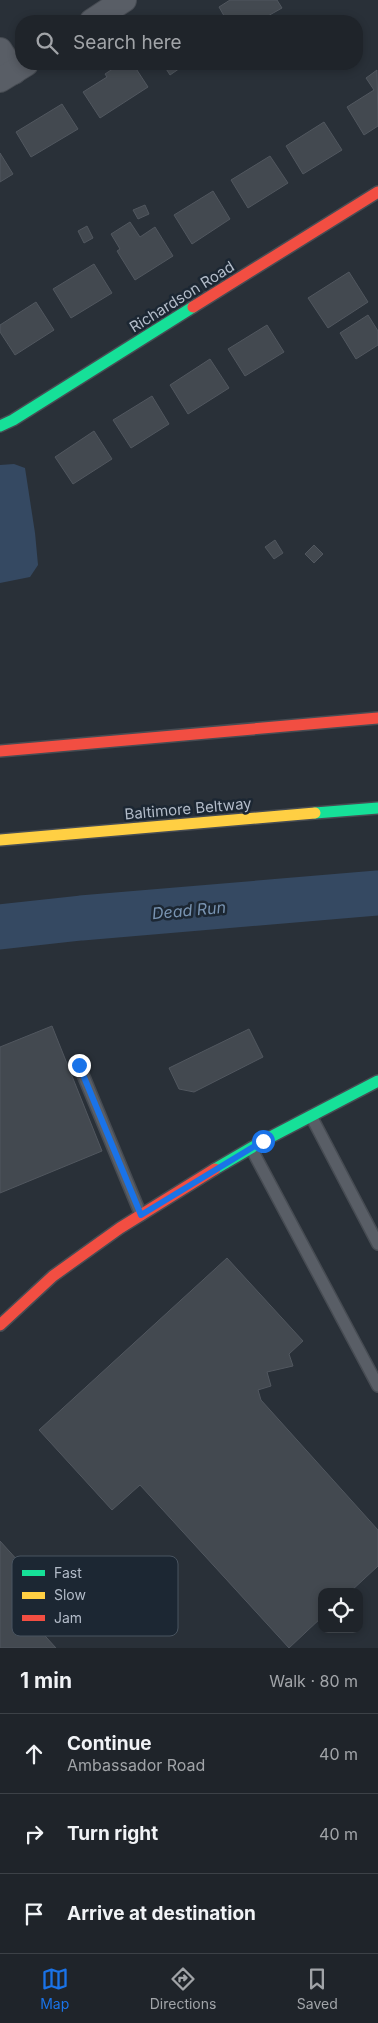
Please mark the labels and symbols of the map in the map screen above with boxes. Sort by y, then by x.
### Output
street label: Richardson Road [126,257,238,336]
street label: Baltimore Beltway [124,793,253,824]
water label: Dead Run [151,897,227,923]
route end [68,1054,91,1077]
route start [252,1130,275,1153]
legend [12,1556,178,1636]
text: Fast [54,1564,82,1581]
text: Slow [54,1586,86,1603]
text: Jam [54,1609,82,1626]

